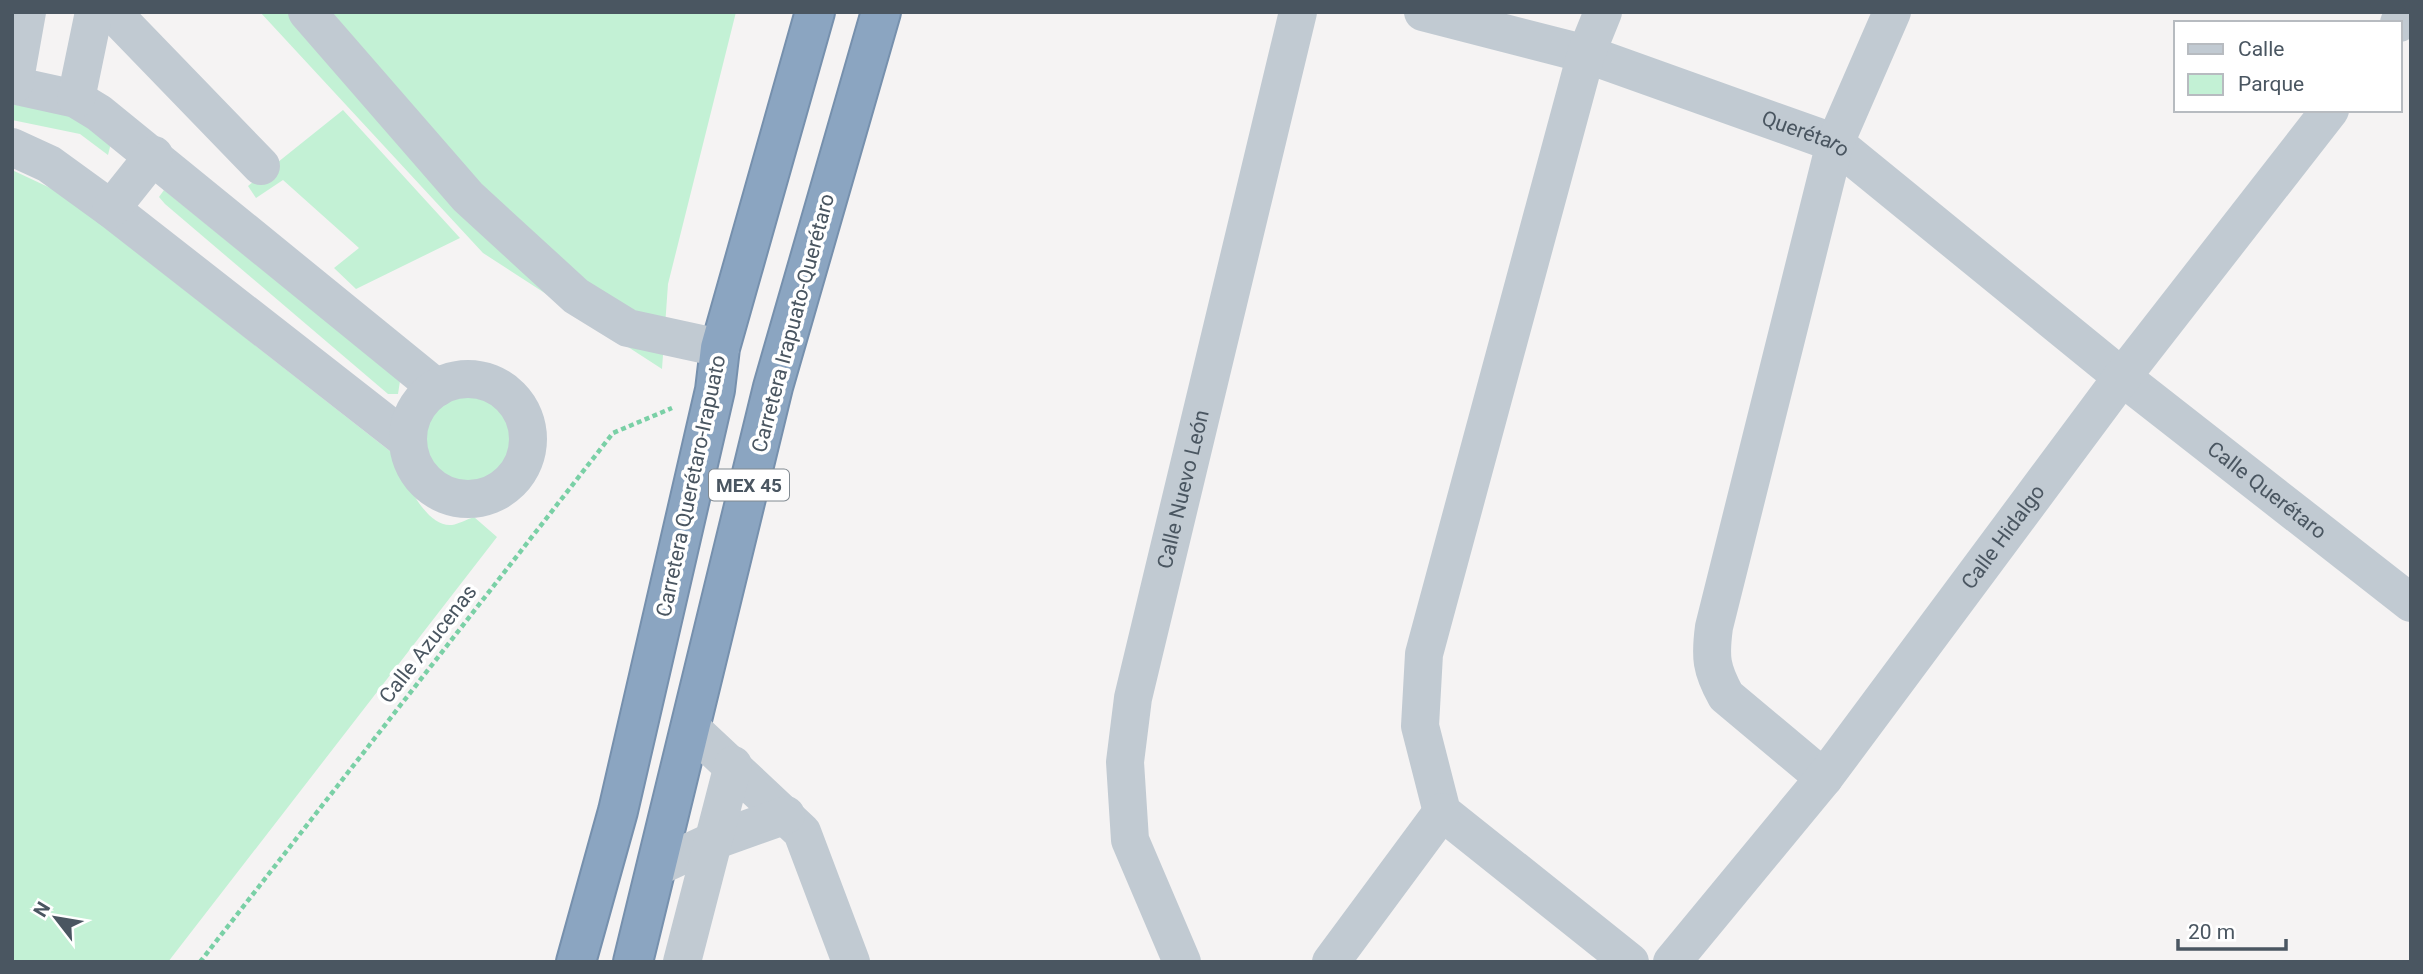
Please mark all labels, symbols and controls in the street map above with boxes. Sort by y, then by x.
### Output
legend [2174,21,2402,112]
text: Calle [2238,37,2284,61]
text: Parque [2238,72,2304,96]
street label: Querétaro [1758,106,1855,162]
street label: Carretera Irapuato-Querétaro [747,191,839,455]
street label: Carretera Querétaro-Irapuato [651,353,731,619]
street label: Calle Nuevo León [1153,407,1214,571]
street label: Calle Querétaro [2203,436,2331,544]
road number: MEX 45 [709,470,789,500]
street label: Calle Hidalgo [1957,480,2050,594]
street label: Calle Azucenas [374,580,482,708]
north arrow [21,883,91,953]
text: N [29,898,55,921]
scale bar [2178,908,2286,952]
text: 20 m [2188,920,2235,944]

